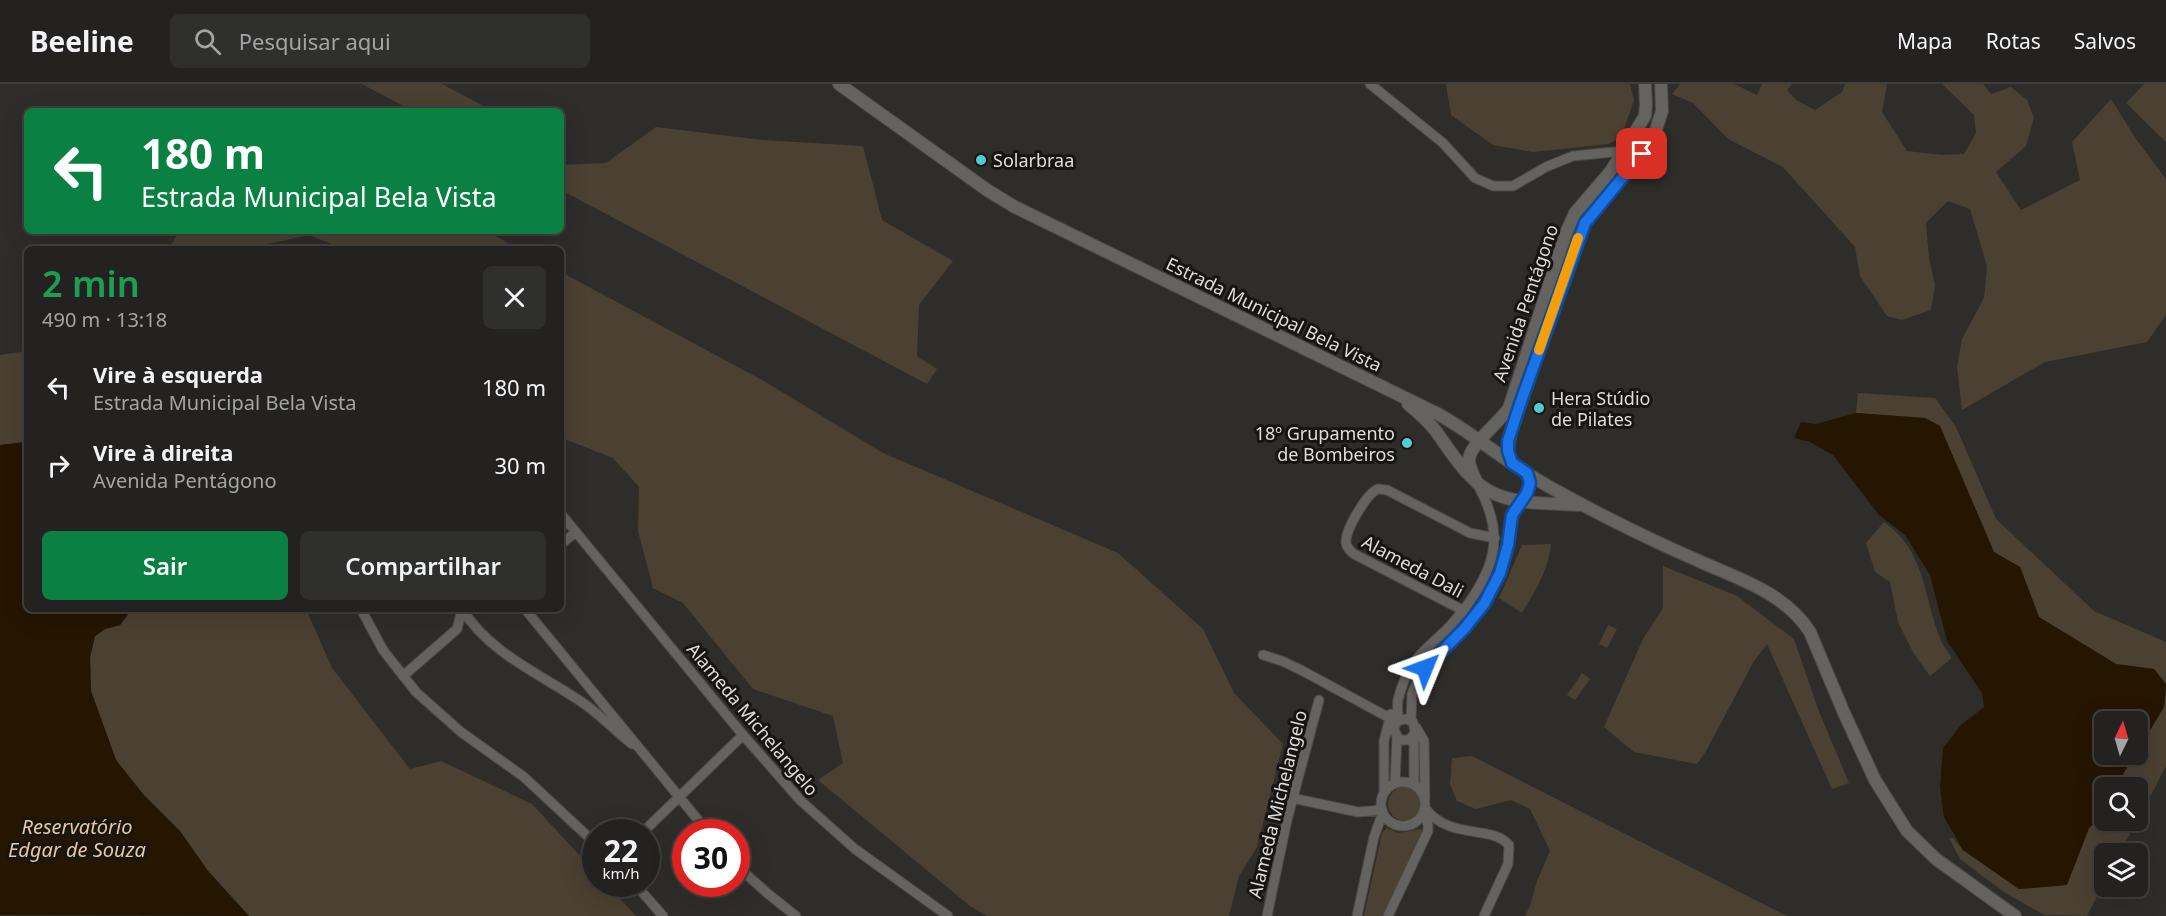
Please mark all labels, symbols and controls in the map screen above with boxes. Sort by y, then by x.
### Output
search box [170,14,590,68]
text: Beeline [30,22,134,60]
icon: search [191,25,224,58]
text: Pesquisar aqui [239,26,391,56]
text: Mapa [1897,27,1953,55]
text: Rotas [1986,27,2041,55]
text: Salvos [2074,27,2136,55]
text: 180 m [141,124,265,181]
pin [1616,128,1667,179]
icon: left [42,132,120,210]
icon: arrive [1625,137,1658,170]
place label: Solarbraa [993,148,1074,172]
marker: Solarbraa [974,153,988,167]
text: Estrada Municipal Bela Vista [141,178,497,215]
street label: Avenida Pentágono [1487,221,1563,385]
street label: Estrada Municipal Bela Vista [1162,251,1386,377]
text: 2 min [42,259,140,308]
button: close [483,266,546,329]
text: 490 m · 13:18 [42,306,167,333]
text: Vire à esquerda [93,359,263,389]
icon: left [42,371,75,404]
text: 180 m [482,372,546,402]
place label: Hera Stúdio de Pilates [1551,386,1650,431]
text: Estrada Municipal Bela Vista [93,389,356,416]
marker: Hera Stúdio de Pilates [1532,401,1546,415]
place label: 18º Grupamento de Bombeiros [1255,421,1395,466]
marker: 18º Grupamento de Bombeiros [1400,436,1414,450]
text: Vire à direita [93,437,233,467]
icon: right [42,449,75,482]
text: 30 m [495,450,546,480]
text: Avenida Pentágono [93,467,277,494]
street label: Alameda Dali [1358,529,1468,603]
button: Sair [42,531,288,600]
button: Compartilhar [300,531,546,600]
position arrow [1393,636,1457,700]
street label: Alameda Michelangelo [682,638,824,800]
street label: Alameda Michelangelo [1242,708,1312,900]
north arrow [2094,711,2148,765]
map controls [2094,711,2148,897]
button: search [2094,777,2148,831]
water label: Reservatório Edgar de Souza [8,813,146,863]
speed limit sign: 30 [672,819,750,897]
text: 22 [604,830,638,871]
button: layers [2094,843,2148,897]
text: km/h [603,863,639,883]

